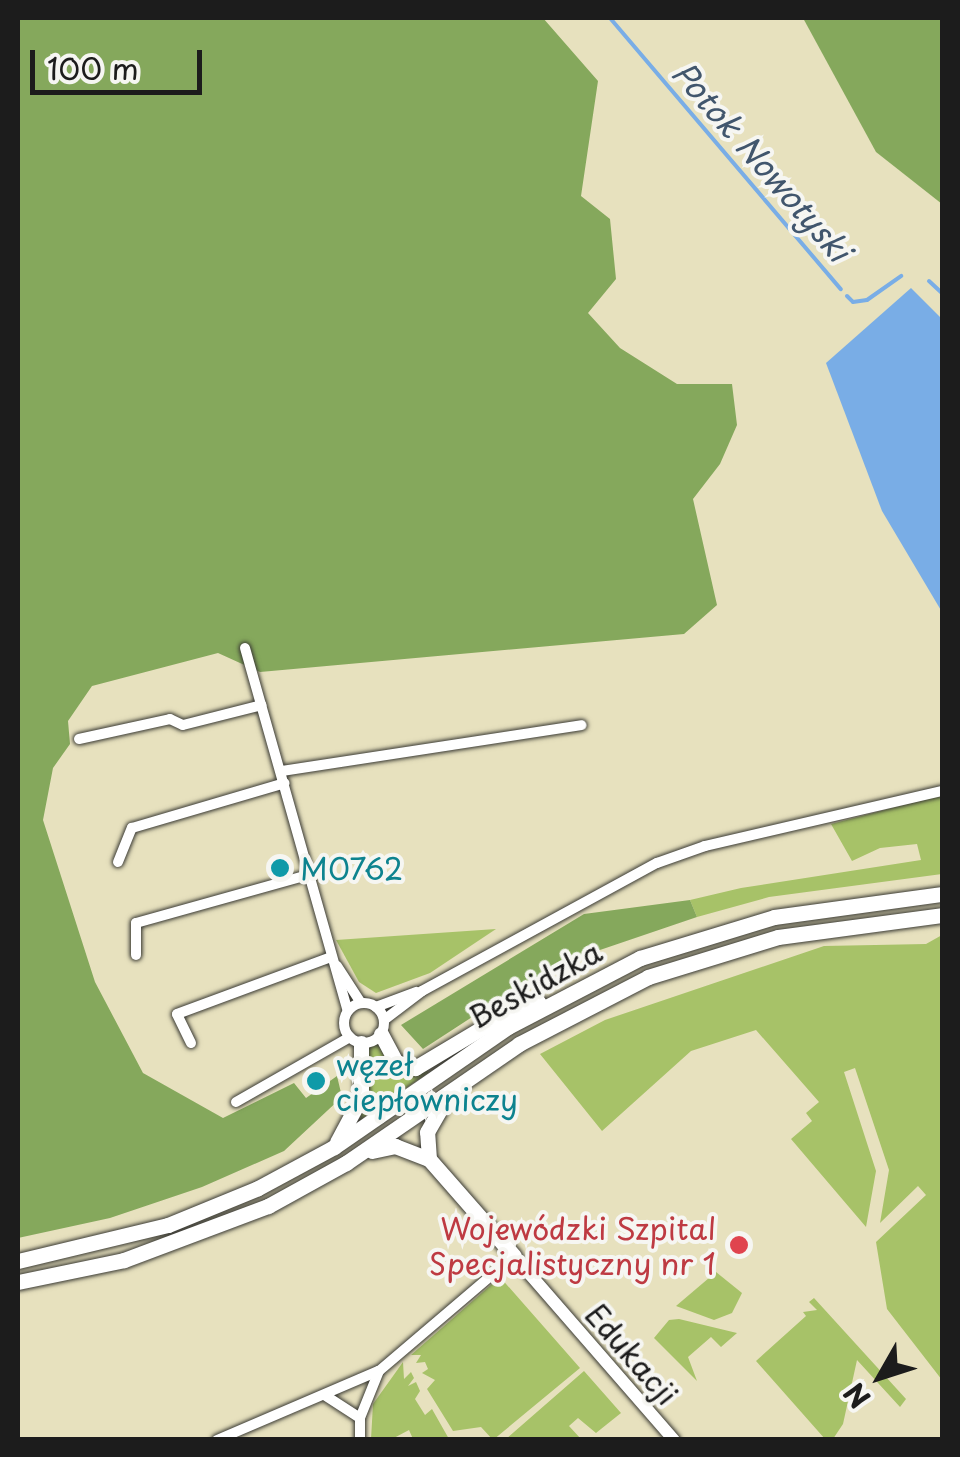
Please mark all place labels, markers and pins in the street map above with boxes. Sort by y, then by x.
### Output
place label: M0762 [300,850,403,886]
marker: M0762 [269,857,291,879]
place label: węzeł ciepłowniczy [336,1046,518,1116]
marker: węzeł ciepłowniczy [305,1070,327,1092]
place label: Wojewódzki Szpital Specjalistyczny nr 1 [431,1210,716,1280]
marker: Wojewódzki Szpital Specjalistyczny nr 1 [726,1232,752,1258]

